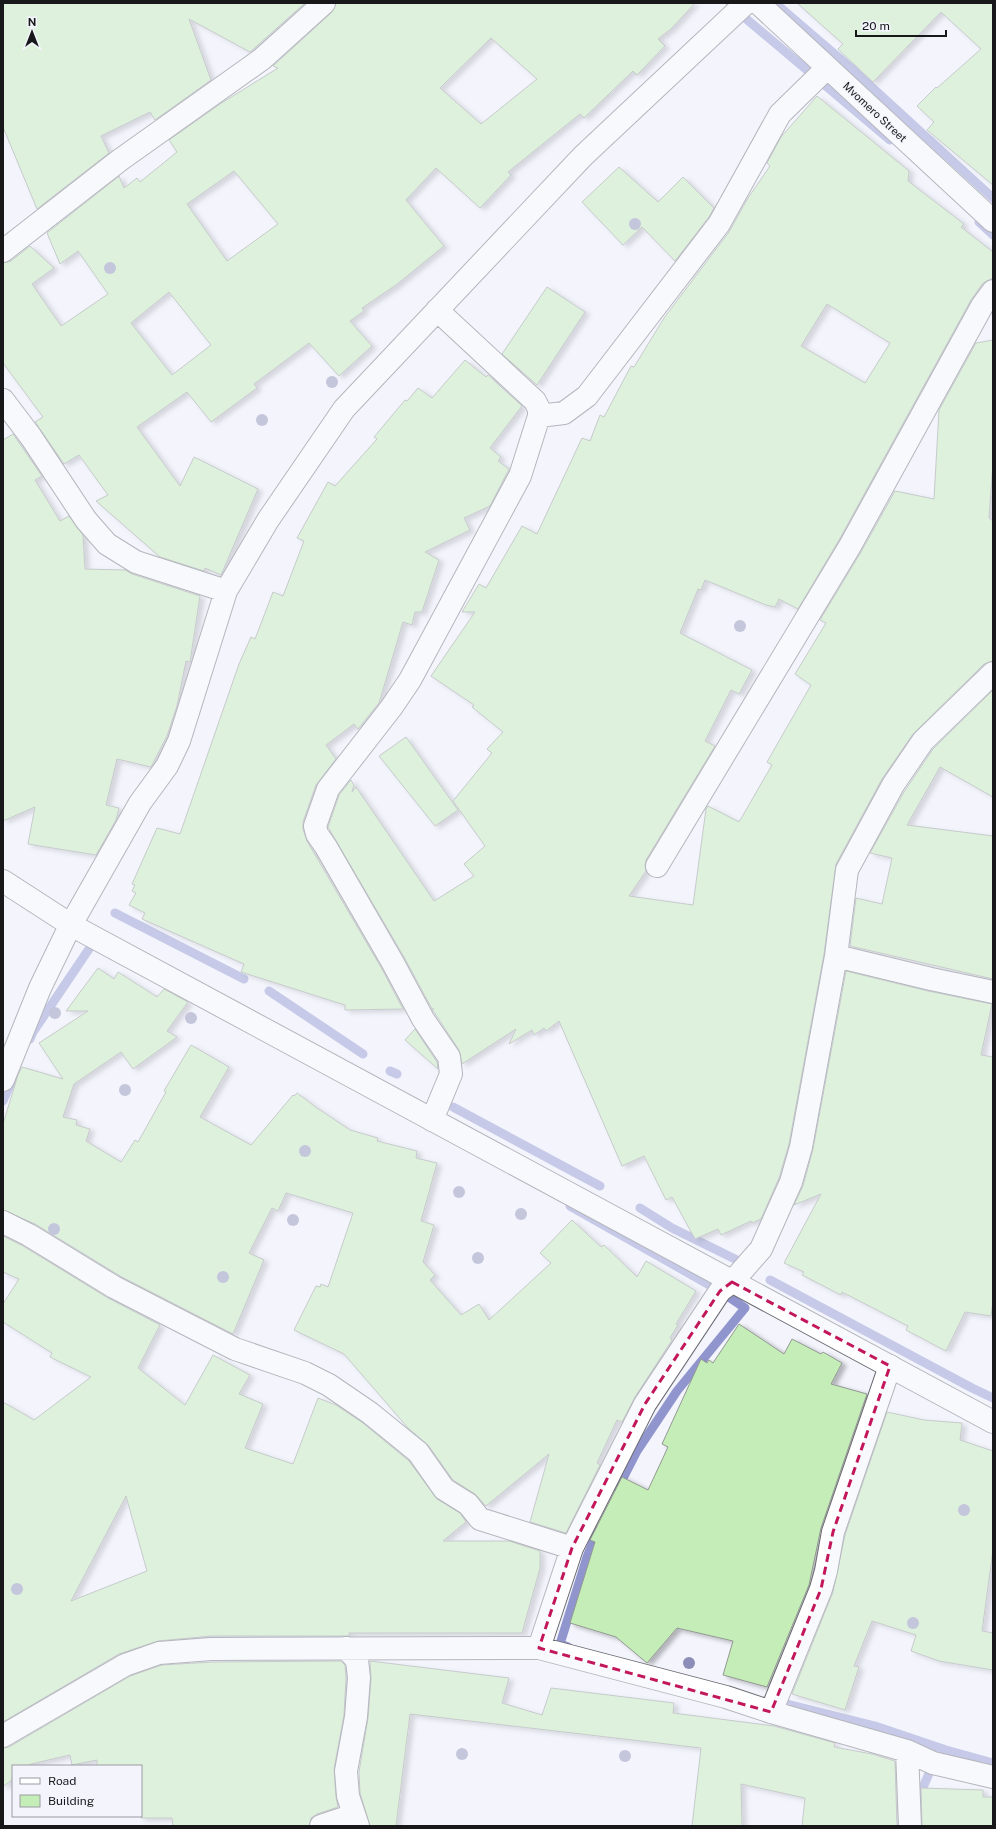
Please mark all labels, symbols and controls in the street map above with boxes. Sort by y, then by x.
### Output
north arrow [12,12,52,52]
scale bar [856,12,946,38]
text: N [28,16,36,28]
text: 20 m [862,19,890,33]
street label: Mvomero Street [841,80,909,144]
legend [12,1765,142,1817]
text: Road [48,1774,76,1788]
text: Building [48,1794,94,1808]

